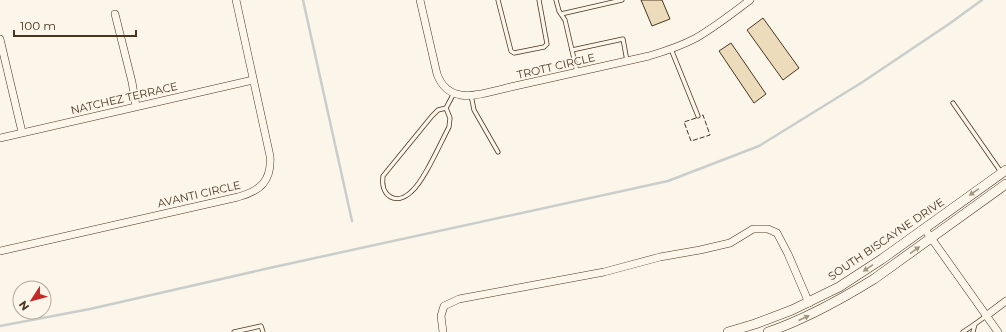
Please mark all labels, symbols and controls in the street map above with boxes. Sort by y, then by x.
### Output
scale bar [14,12,136,38]
text: 100 m [20,18,56,33]
street label: TROTT CIRCLE [516,50,596,82]
street label: NATCHEZ TERRACE [69,79,179,117]
street label: AVANTI CIRCLE [156,178,242,210]
one-way arrow [969,188,980,196]
street label: SOUTH BISCAYNE DRIVE [825,195,947,283]
one-way arrow [909,246,920,254]
one-way arrow [863,264,873,272]
north arrow [12,280,52,320]
text: N [16,298,32,314]
one-way arrow [798,315,810,321]

